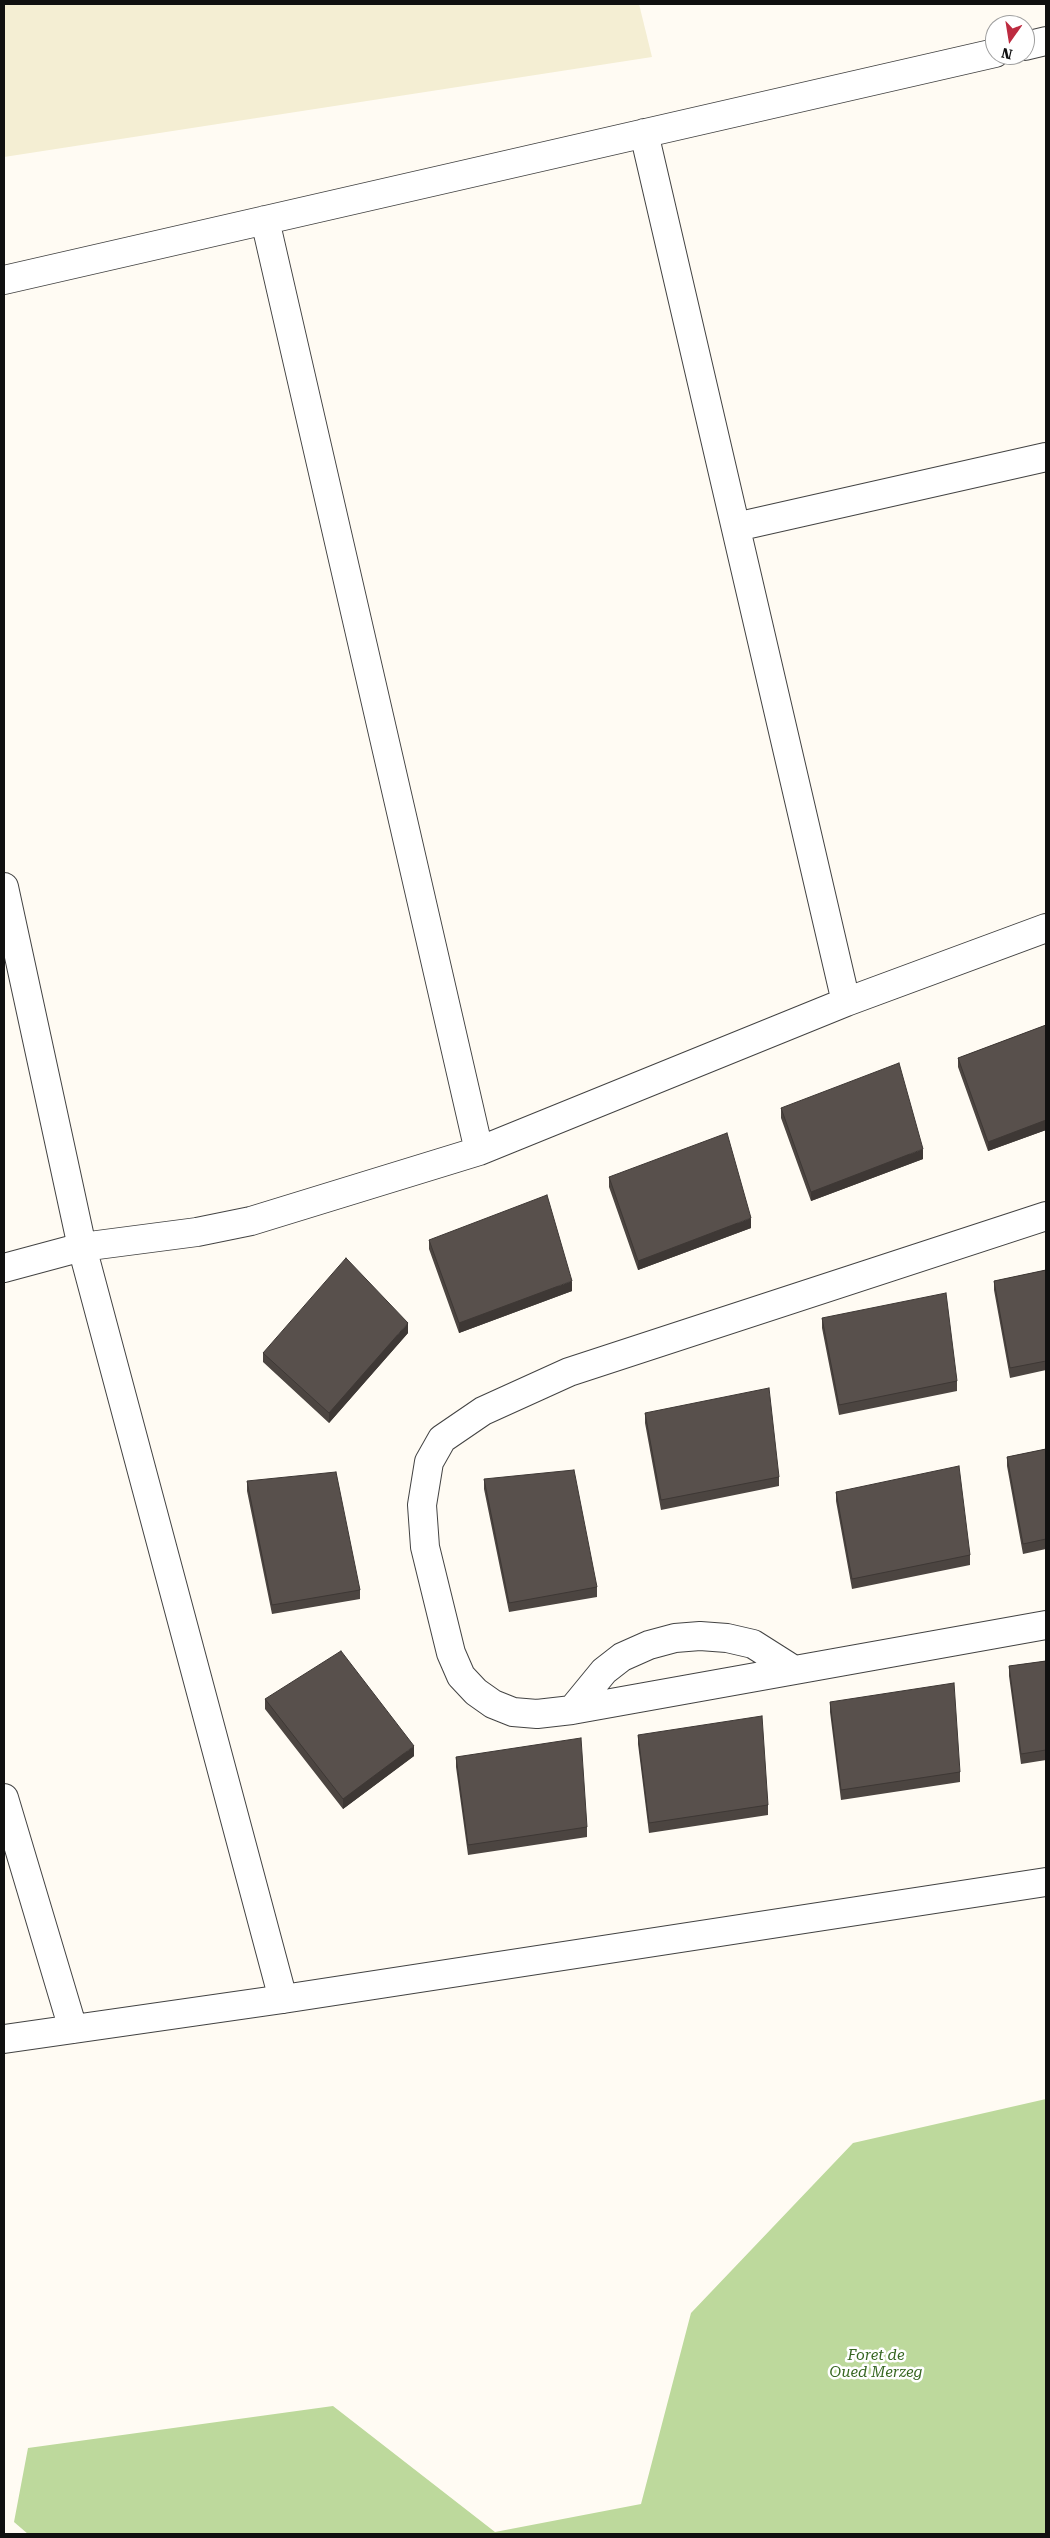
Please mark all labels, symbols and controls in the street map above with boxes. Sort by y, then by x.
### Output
north arrow [985,15,1035,65]
text: N [1000,45,1014,63]
park label: Foret de Oued Merzeg [830,2347,922,2382]

